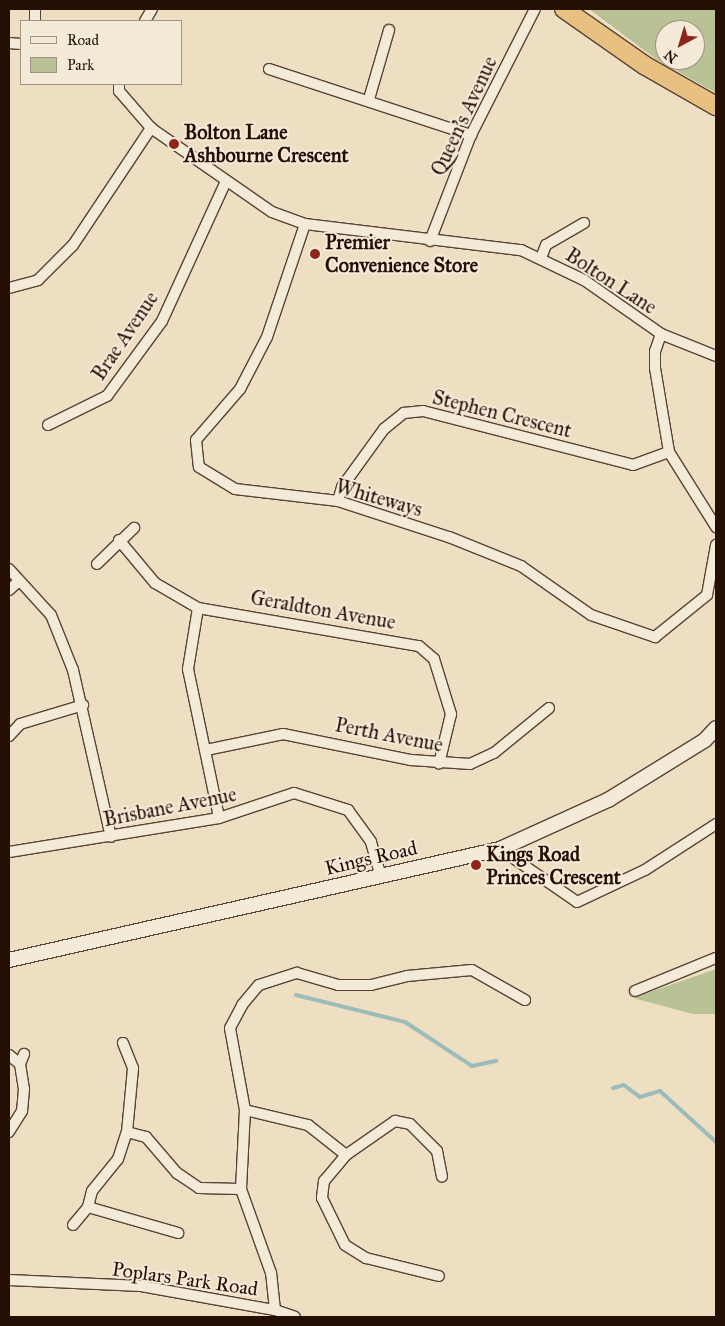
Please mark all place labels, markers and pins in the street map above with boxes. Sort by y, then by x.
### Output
place label: Bolton Lane Ashbourne Crescent [184,120,349,167]
marker: Bolton Lane Ashbourne Crescent [168,138,180,150]
place label: Premier Convenience Store [325,230,478,277]
marker: Premier Convenience Store [309,248,321,260]
place label: Kings Road Princes Crescent [486,842,621,889]
marker: Kings Road Princes Crescent [470,859,482,871]

